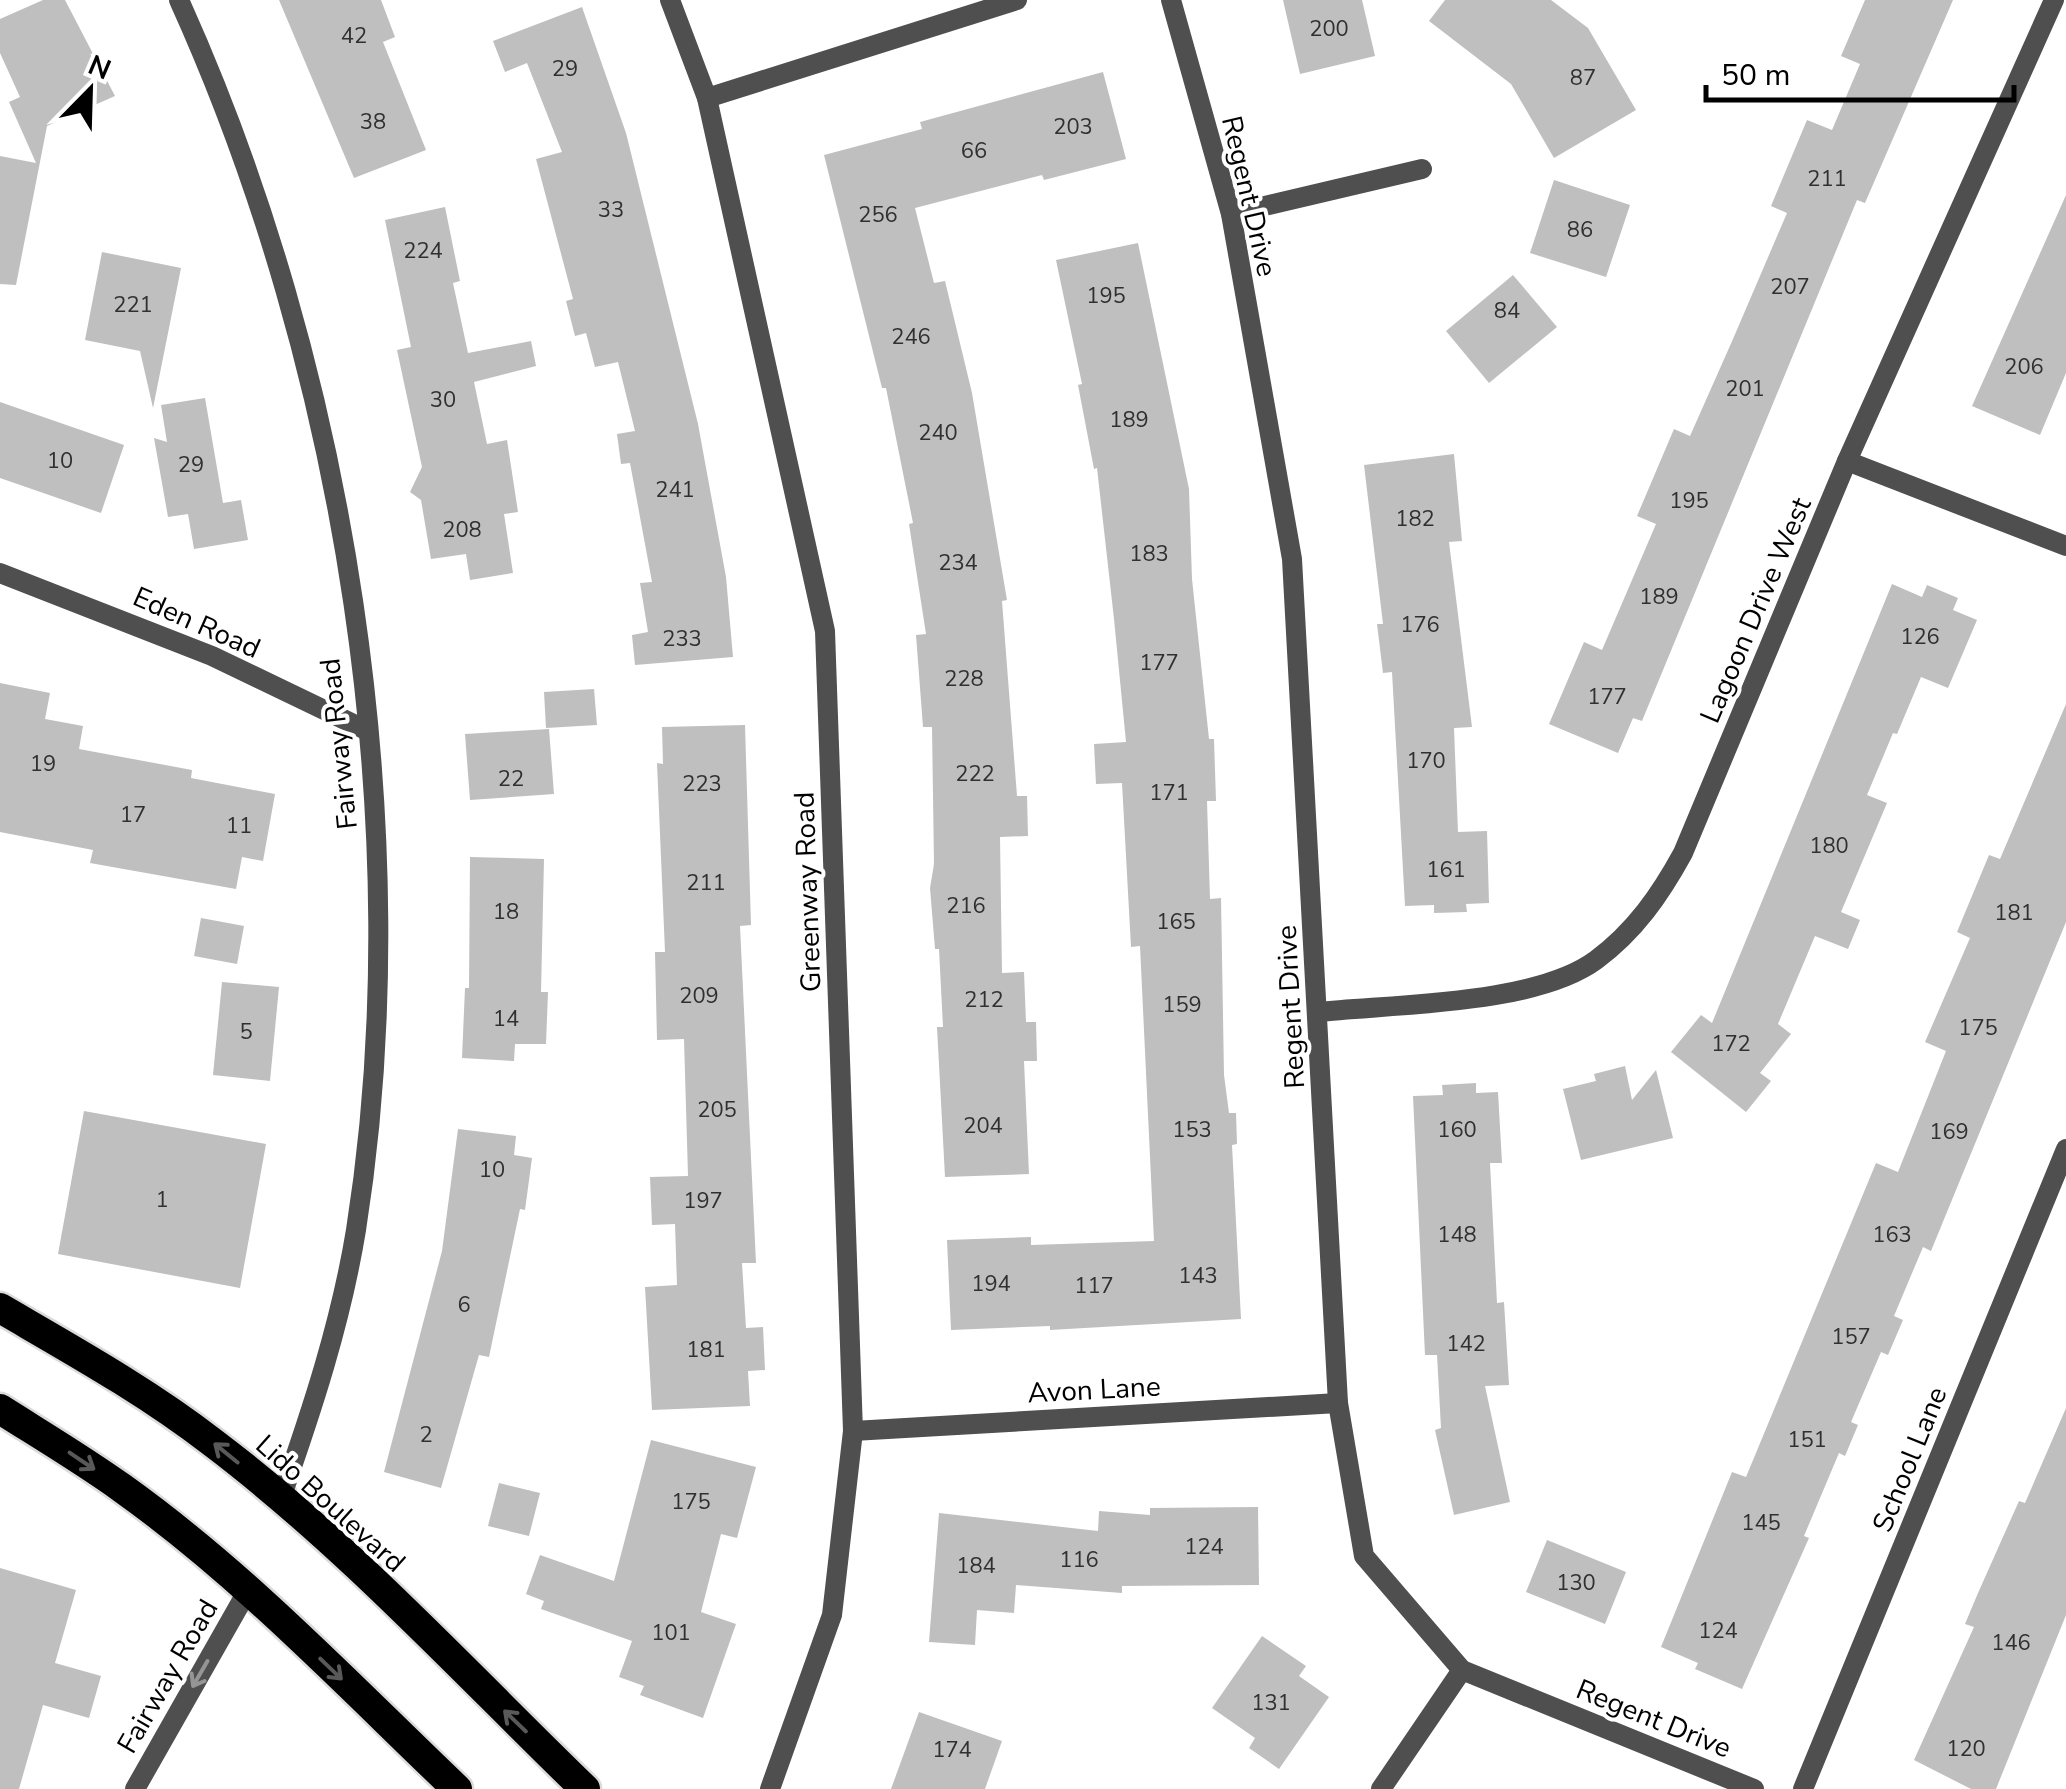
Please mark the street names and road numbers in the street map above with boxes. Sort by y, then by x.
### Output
street label: Regent Drive [1212,112,1286,280]
street label: Lagoon Drive West [1691,492,1821,729]
street label: Eden Road [127,578,266,668]
street label: Fairway Road [311,657,367,831]
street label: Greenway Road [786,791,830,993]
street label: Regent Drive [1268,924,1314,1090]
street label: Avon Lane [1026,1368,1162,1412]
street label: School Lane [1864,1381,1956,1538]
street label: Lido Boulevard [247,1426,413,1581]
street label: Fairway Road [108,1593,227,1760]
street label: Regent Drive [1571,1671,1737,1767]

